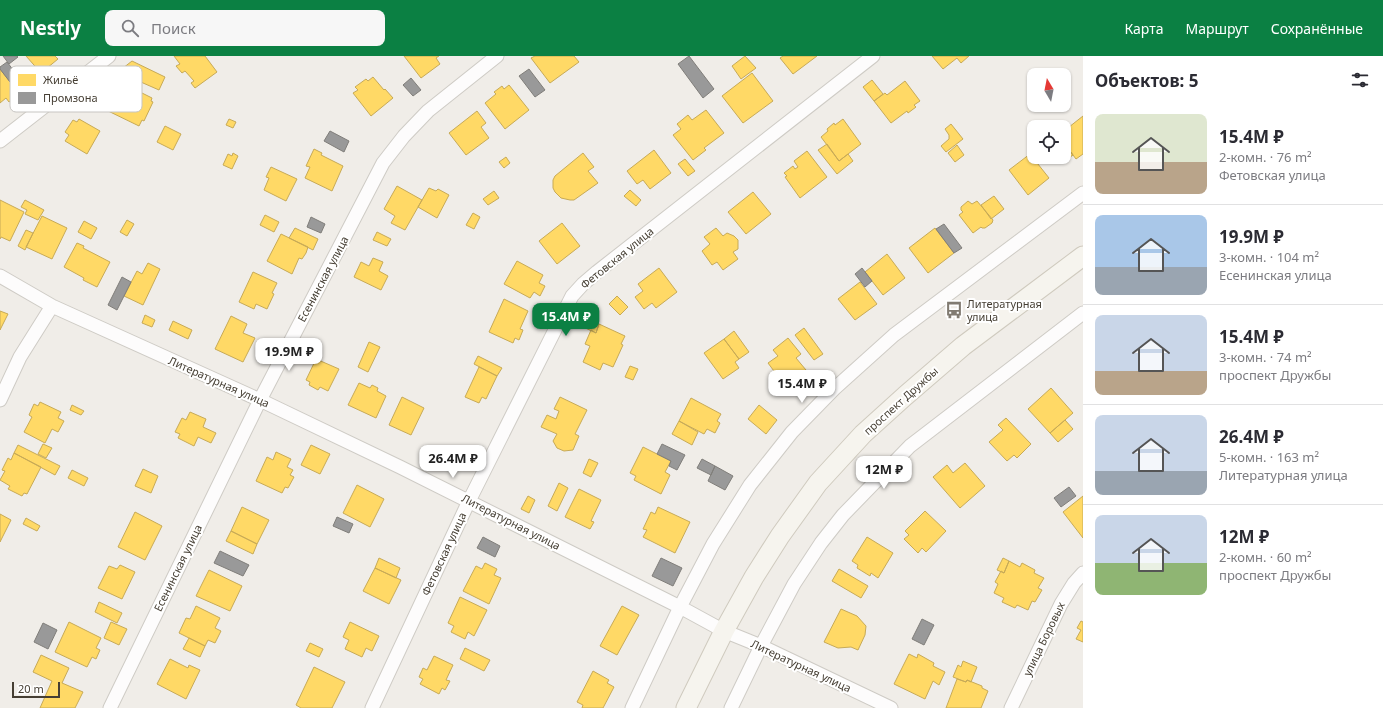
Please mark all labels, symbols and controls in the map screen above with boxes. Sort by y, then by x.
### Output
search box [105,10,385,46]
text: Nestly [20,15,81,41]
icon: search [119,17,141,39]
text: Поиск [151,18,196,38]
text: Карта [1124,19,1163,38]
text: Маршрут [1185,19,1249,38]
text: Сохранённые [1271,19,1363,38]
legend [10,66,142,112]
north arrow [1027,68,1071,112]
map controls [1027,68,1071,164]
text: Объектов: 5 [1095,69,1198,92]
icon: filters [1349,69,1371,91]
text: Жильё [43,72,78,87]
text: Промзона [43,90,98,105]
button: locate [1027,120,1071,164]
text: 15.4M ₽ [1219,125,1284,148]
icon: home [1127,130,1175,178]
text: 2-комн. · 76 m² [1219,148,1312,166]
text: Фетовская улица [1219,166,1326,184]
street label: Фетовская улица [577,223,656,292]
text: 19.9M ₽ [1219,225,1284,248]
icon: home [1127,231,1175,279]
street label: Есенинская улица [294,233,352,324]
text: 3-комн. · 104 m² [1219,248,1319,266]
text: Есенинская улица [1219,266,1332,284]
place label: Литературная улица [967,296,1042,324]
bus stop icon: Литературная улица [944,300,964,320]
pin: 15.4M ₽ [529,303,603,337]
text: 15.4M ₽ [541,307,591,325]
text: 15.4M ₽ [1219,325,1284,348]
icon: home [1127,331,1175,379]
pin: 19.9M ₽ [252,338,326,372]
text: 19.9M ₽ [264,342,314,360]
text: 3-комн. · 74 m² [1219,348,1312,366]
street label: Литературная улица [166,353,272,411]
street label: проспект Дружбы [860,363,941,438]
text: проспект Дружбы [1219,366,1331,384]
pin: 15.4M ₽ [765,370,839,404]
text: 15.4M ₽ [777,374,827,392]
text: 26.4M ₽ [1219,425,1284,448]
icon: home [1127,431,1175,479]
pin: 26.4M ₽ [416,445,490,479]
text: 5-комн. · 163 m² [1219,448,1319,466]
text: 26.4M ₽ [428,449,478,467]
pin: 12M ₽ [856,456,912,490]
text: 12M ₽ [865,460,903,478]
text: Литературная улица [1219,466,1348,484]
street label: Литературная улица [459,490,563,553]
street label: Фетовская улица [418,510,469,598]
street label: Есенинская улица [150,522,205,614]
text: 12M ₽ [1219,525,1269,548]
icon: home [1127,531,1175,579]
text: 2-комн. · 60 m² [1219,548,1312,566]
text: проспект Дружбы [1219,566,1331,584]
street label: улица Боровых [1019,599,1068,678]
street label: Литературная улица [749,636,854,695]
scale bar [12,680,60,699]
text: 20 m [18,681,44,696]

